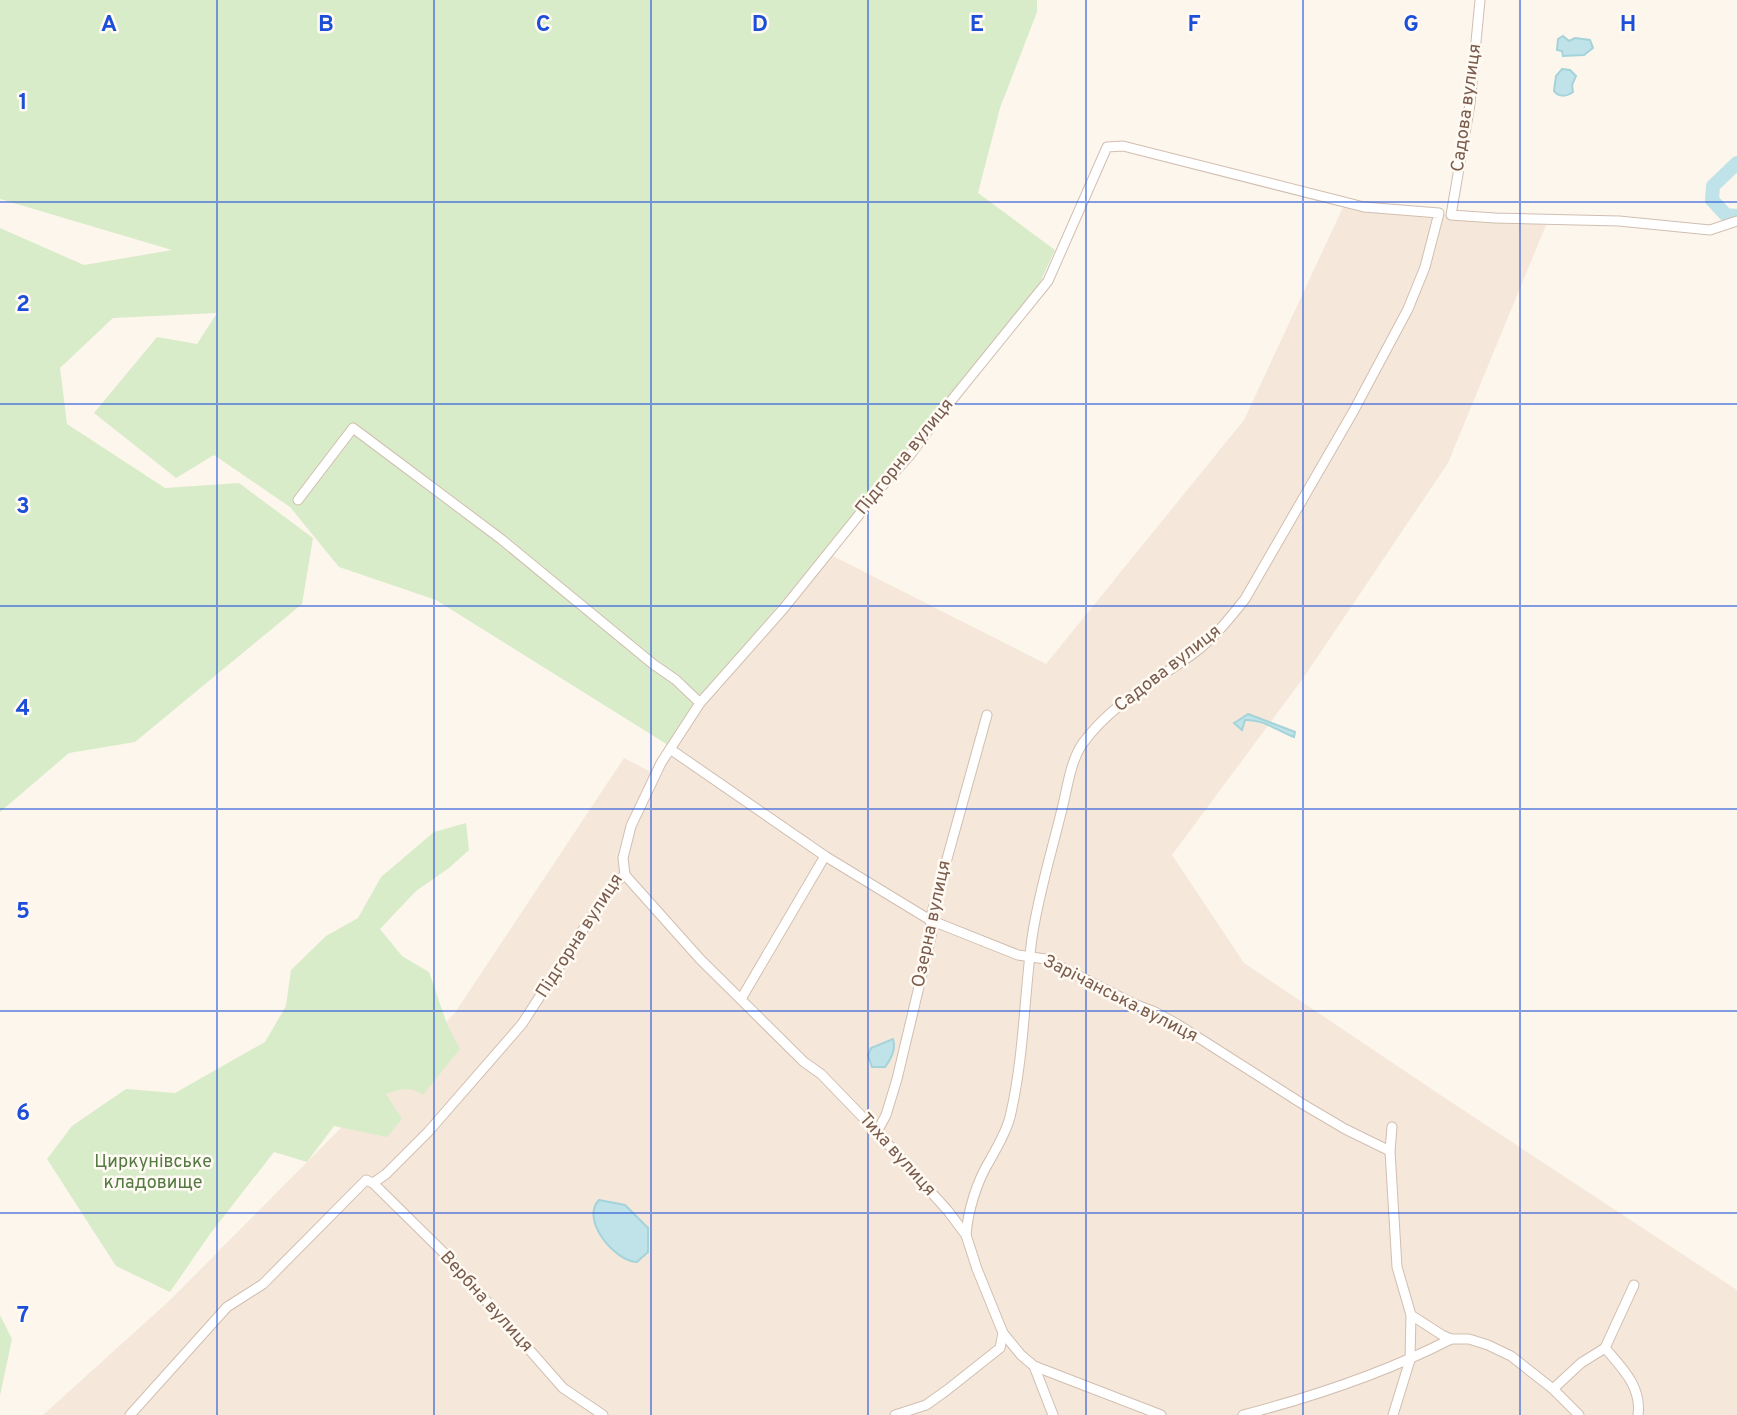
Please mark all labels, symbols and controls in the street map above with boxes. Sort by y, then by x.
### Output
text: A [101,11,117,40]
text: B [318,11,334,40]
text: C [536,11,550,40]
text: D [752,11,768,40]
text: E [970,11,984,40]
text: F [1187,11,1201,40]
text: G [1403,11,1419,40]
text: H [1620,11,1636,40]
street label: Садова вулиця [1447,42,1487,174]
text: 1 [18,89,28,118]
text: 2 [16,291,30,320]
street label: Підгорна вулиця [851,394,959,520]
text: 3 [16,493,30,522]
street label: Садова вулиця [1110,620,1226,718]
text: 4 [16,695,30,724]
street label: Озерна вулиця [907,858,957,990]
street label: Підгорна вулиця [531,870,629,1002]
text: 5 [16,898,30,927]
street label: Зарічанська вулиця [1039,950,1201,1048]
text: 6 [16,1100,30,1129]
street label: Тиха вулиця [853,1108,941,1202]
park label: Циркунівське кладовище [94,1151,212,1195]
street label: Вербна вулиця [434,1247,538,1357]
text: 7 [17,1302,29,1331]

